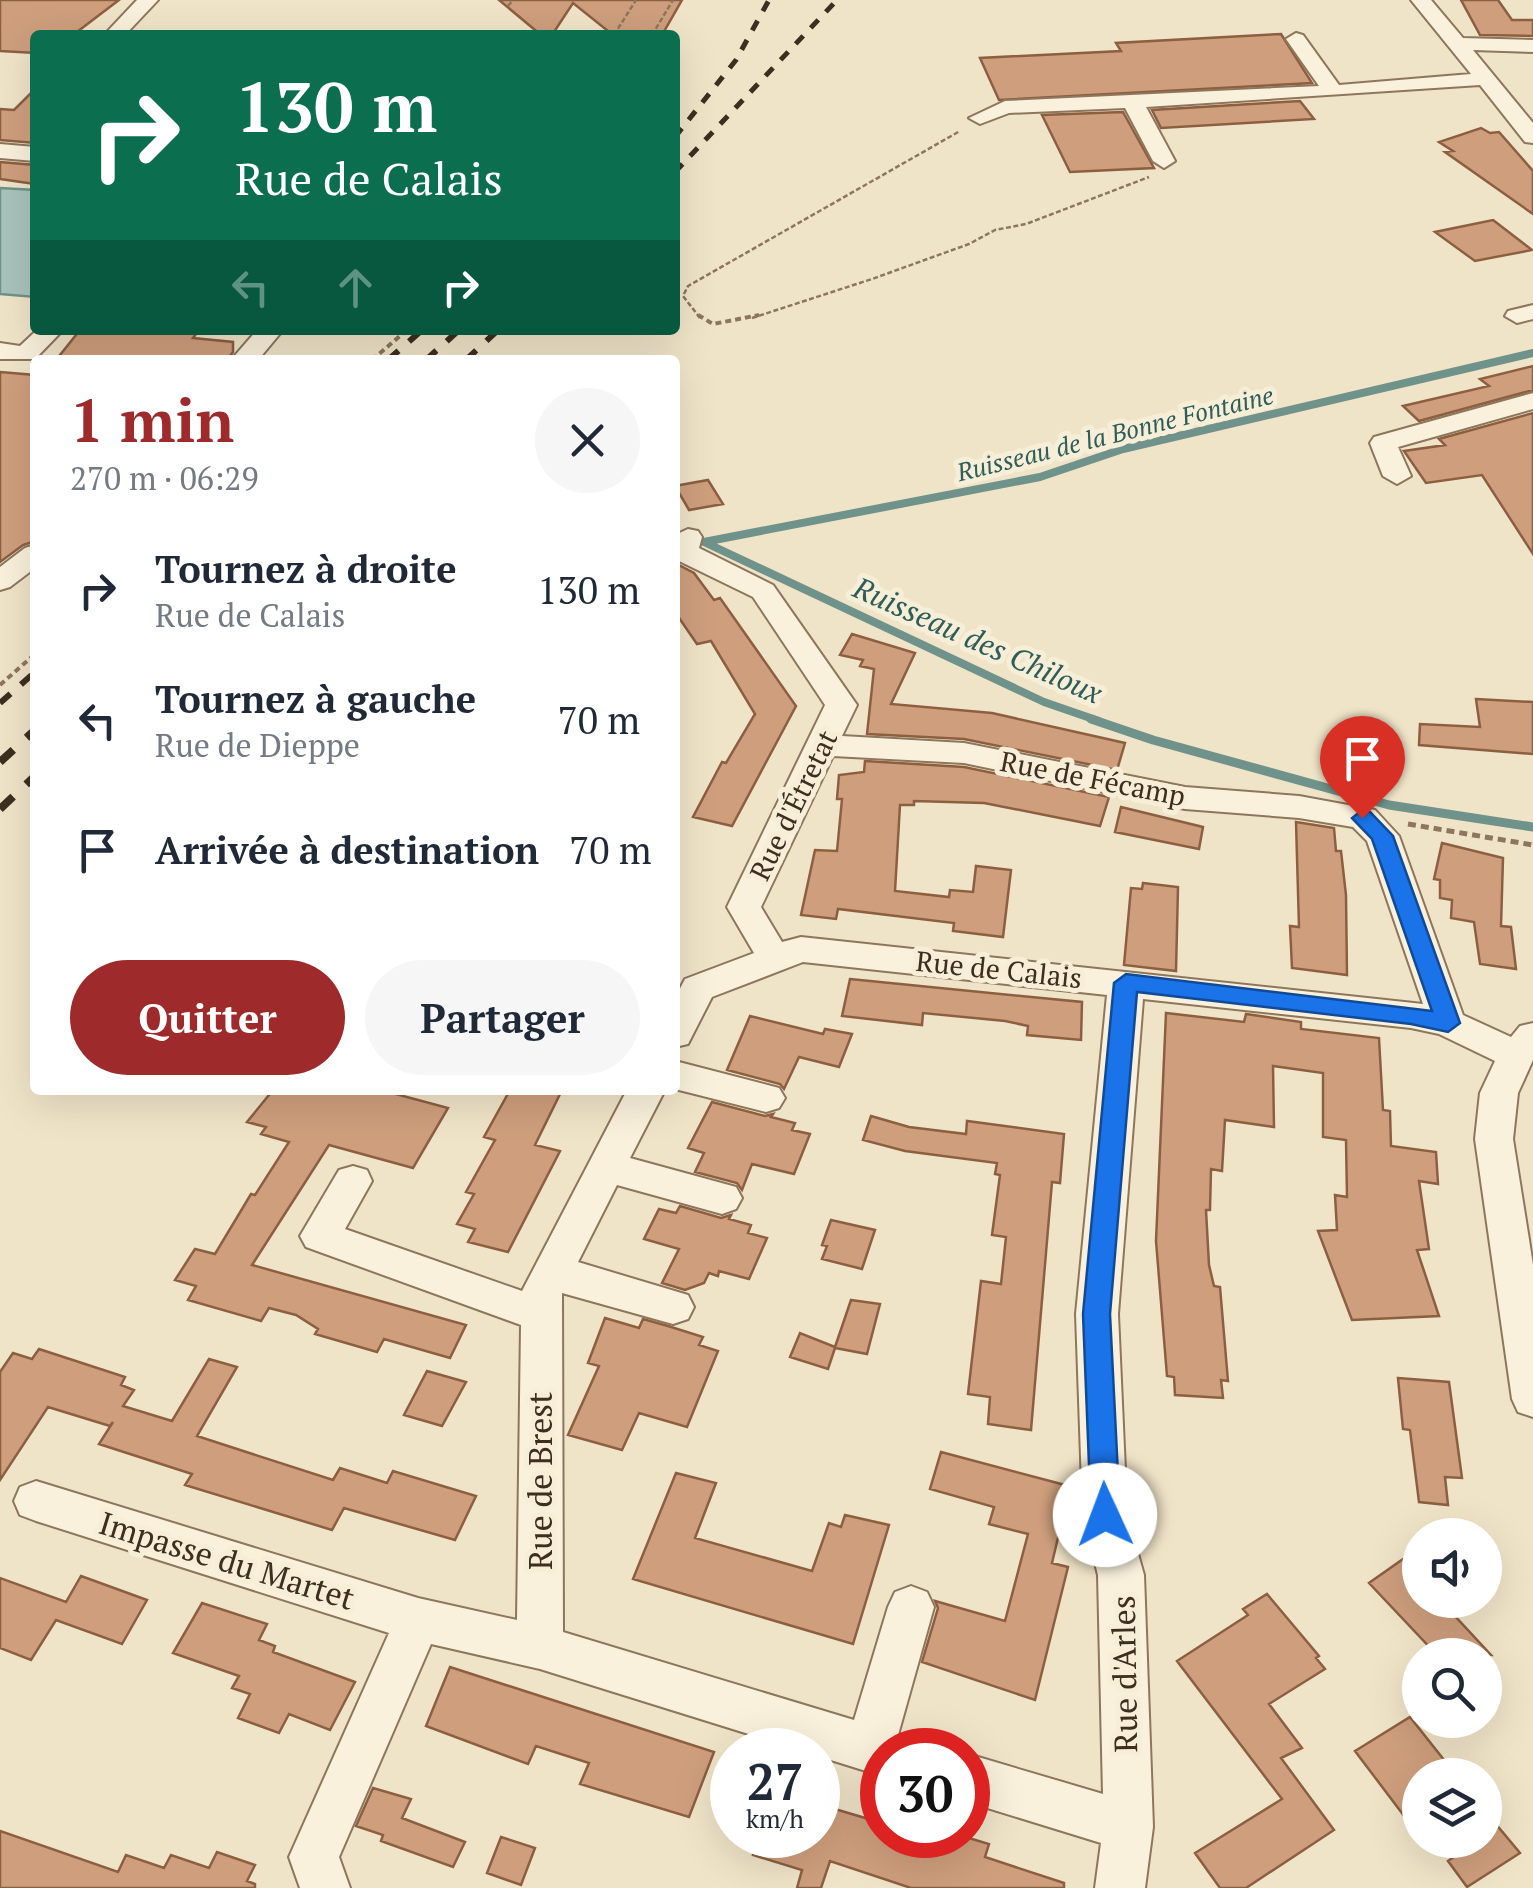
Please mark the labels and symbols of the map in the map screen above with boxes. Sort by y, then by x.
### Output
water label: Ruisseau de la Bonne Fontaine [952,378,1277,489]
water label: Ruisseau des Chiloux [846,567,1110,713]
pin [1320,716,1405,819]
street label: Rue d'Étretat [741,723,846,886]
street label: Rue de Fécamp [997,742,1189,814]
street label: Rue de Calais [914,942,1084,996]
street label: Rue de Brest [519,1392,561,1570]
position arrow [1053,1463,1157,1567]
street label: Impasse du Martet [94,1501,360,1619]
street label: Rue d'Arles [1102,1595,1146,1753]
speed limit sign: 30 [860,1728,990,1858]

